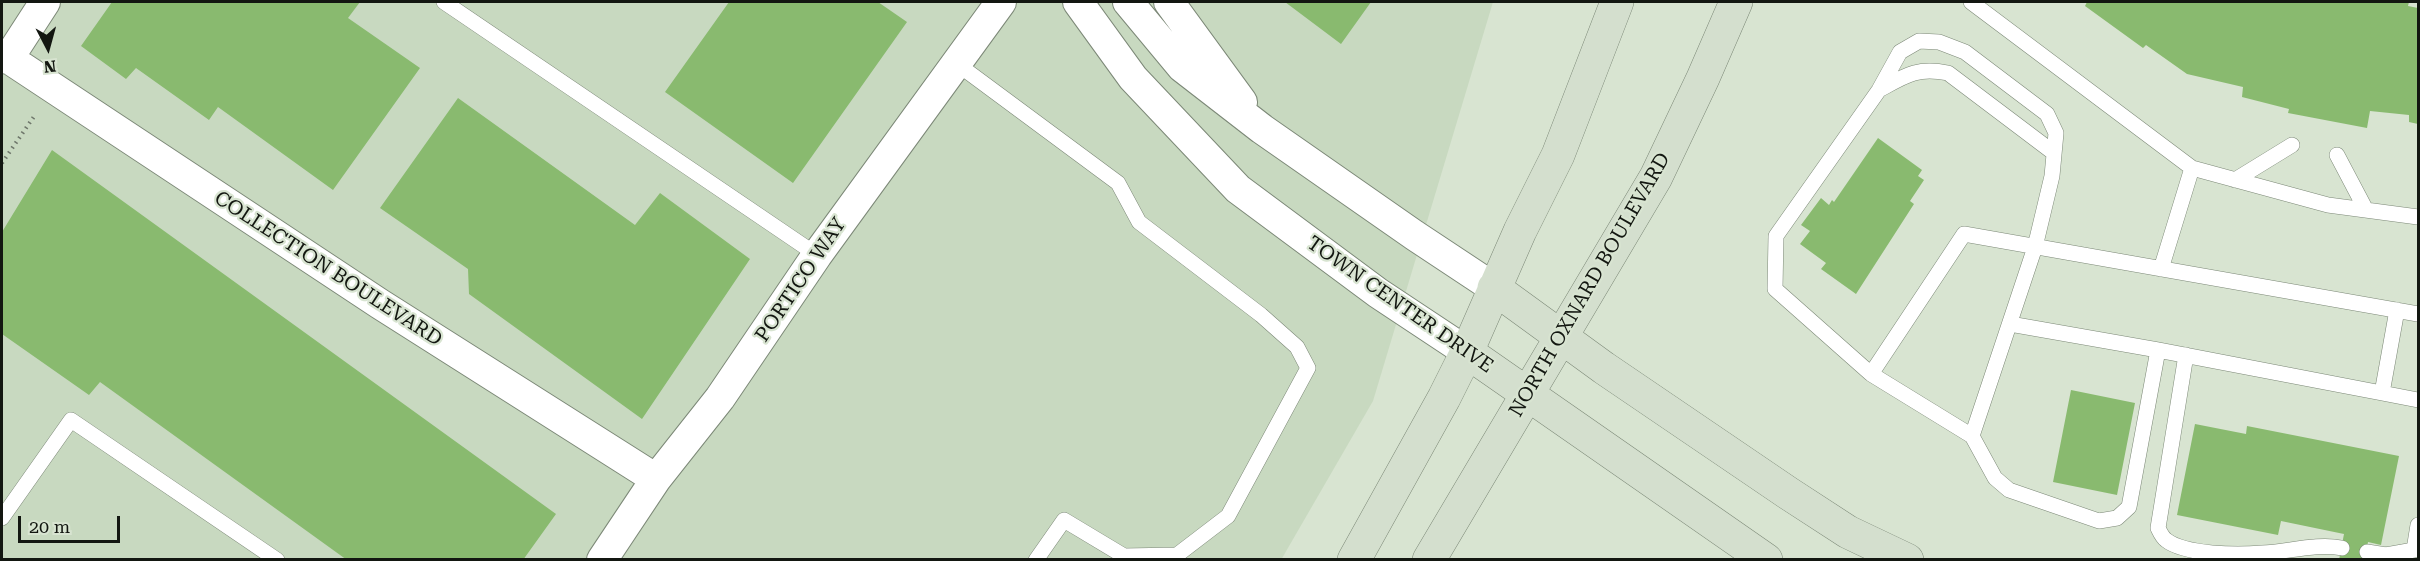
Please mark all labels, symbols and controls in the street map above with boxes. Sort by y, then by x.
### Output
north arrow [18,18,78,78]
text: N [43,56,57,76]
street label: NORTH OXNARD BOULEVARD [1504,149,1676,421]
street label: COLLECTION BOULEVARD [210,186,446,352]
street label: PORTICO WAY [751,213,851,347]
street label: TOWN CENTER DRIVE [1302,232,1498,378]
scale bar [21,504,123,542]
text: 20 m [29,516,70,537]

